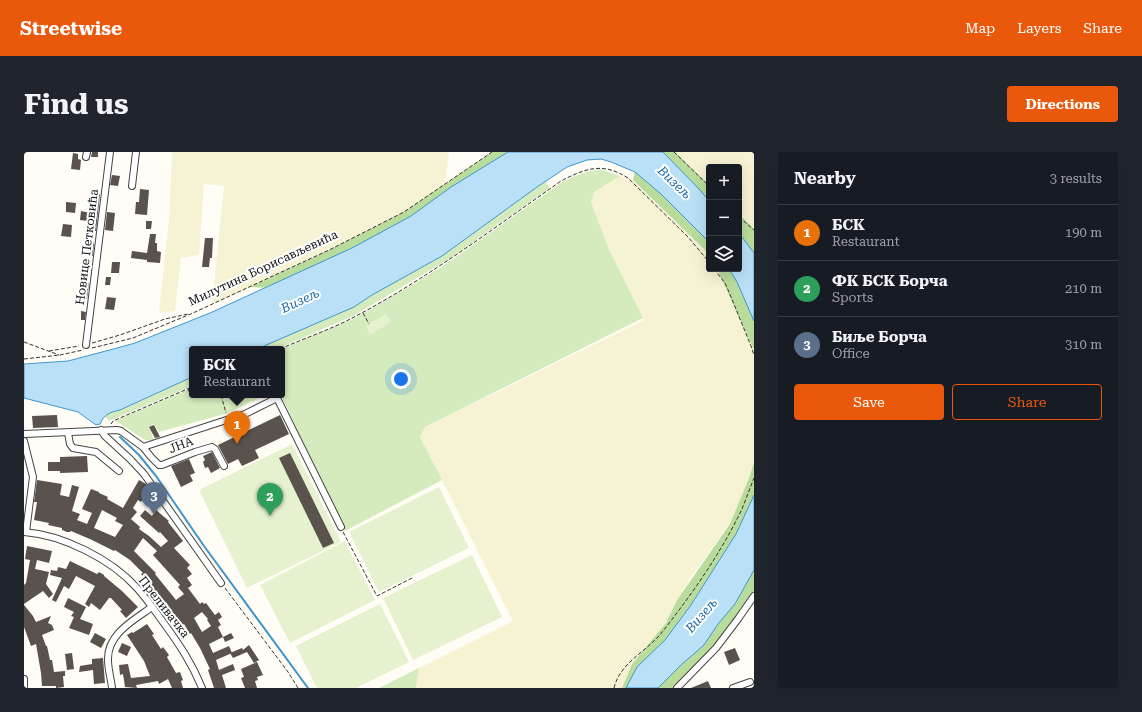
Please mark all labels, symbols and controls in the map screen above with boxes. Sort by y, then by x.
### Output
text: Streetwise [20,17,122,40]
text: Map [965,20,995,36]
text: Layers [1017,20,1061,36]
text: Share [1083,20,1122,36]
button: Directions [1007,86,1118,122]
text: Find us [24,88,128,121]
water label: Визељ [654,162,695,202]
map controls [706,164,742,272]
button: + [706,164,742,200]
text: Nearby [794,168,856,188]
text: 3 results [1050,171,1102,186]
street label: Новице Петковића [73,188,101,306]
button: − [706,200,742,236]
text: БСК [832,216,865,234]
text: 1 [803,225,811,240]
text: 190 m [1065,225,1102,240]
street label: Милутина Борисављевића [186,227,340,309]
text: Restaurant [832,234,900,249]
button: layers [706,236,742,272]
text: ФК БСК Борча [832,272,947,290]
text: 2 [803,281,811,296]
text: 210 m [1065,281,1102,296]
water label: Визељ [278,285,322,316]
text: Sports [832,290,873,305]
text: Биље Борча [832,328,927,346]
text: 3 [803,337,811,352]
text: 310 m [1065,337,1102,352]
popup [189,346,285,398]
text: Office [832,346,870,361]
text: БСК [203,356,236,374]
your location [391,369,411,389]
text: Restaurant [203,374,271,389]
button: Save [794,384,944,420]
button: Share [952,384,1102,420]
pin: 1 [224,411,250,444]
street label: ЈНА [167,434,196,456]
pin: 3 [141,482,167,515]
pin: 2 [257,483,283,516]
street label: Преливачка [136,574,193,641]
water label: Визељ [682,595,721,636]

